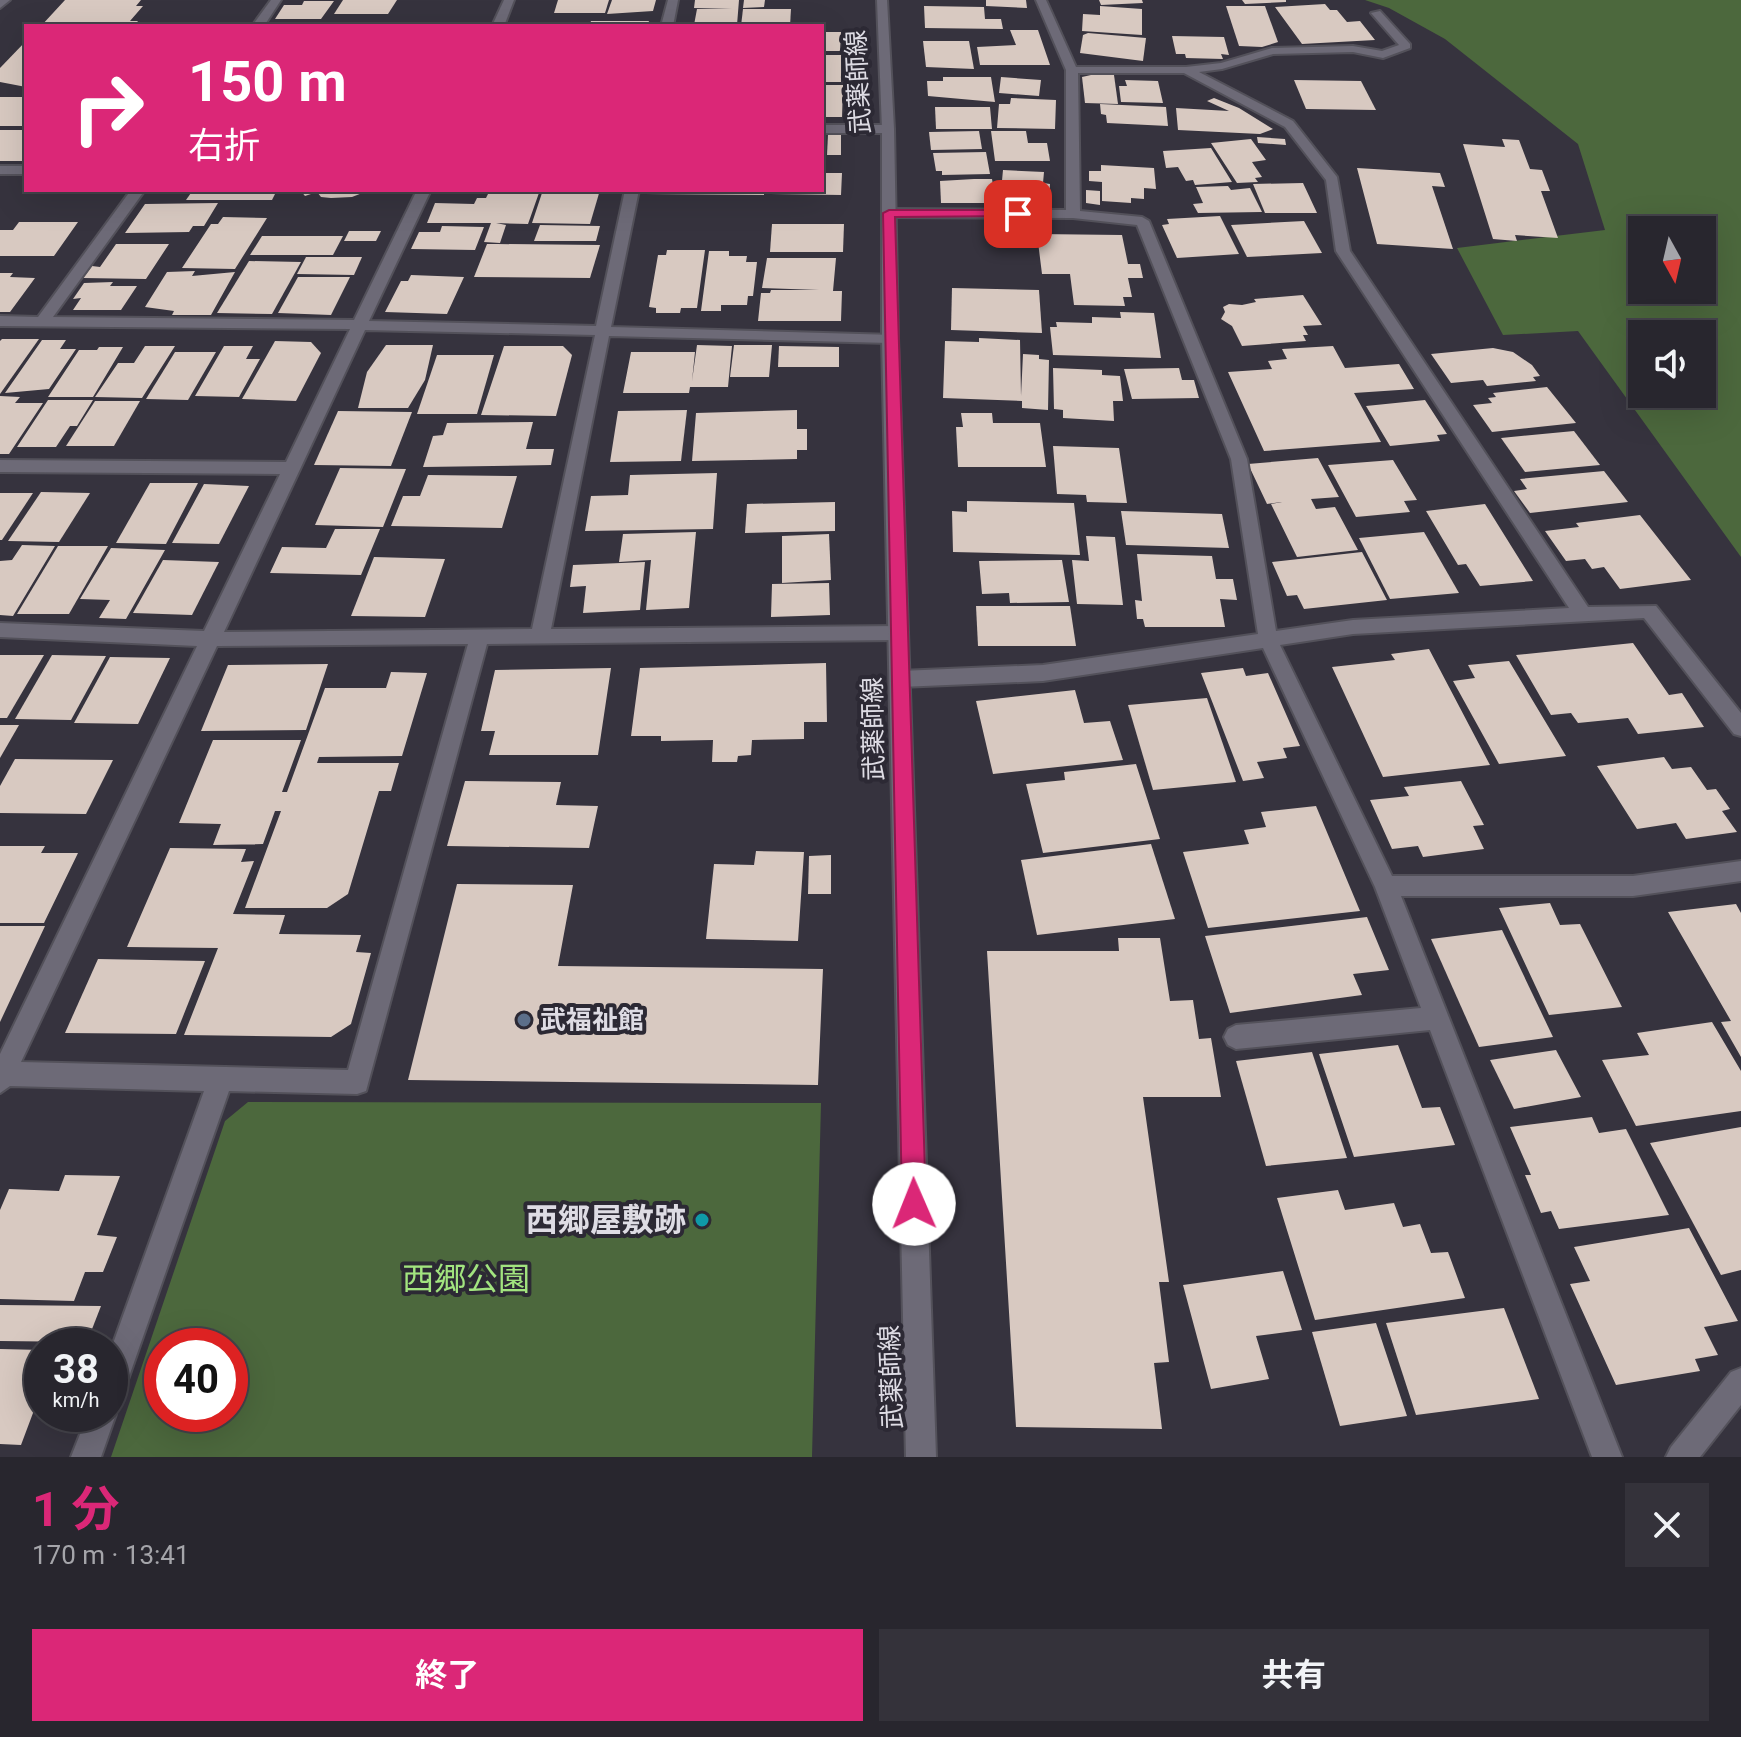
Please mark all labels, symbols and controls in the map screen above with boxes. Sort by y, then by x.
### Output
street label: 武薬師線 [840,29,876,135]
text: 150 m [188,49,347,115]
icon: right [56,56,160,160]
text: 右折 [188,125,260,167]
pin [984,180,1052,248]
icon: arrive [996,192,1040,236]
north arrow [1628,216,1716,304]
map controls [1628,216,1716,408]
button: sound [1628,320,1716,408]
street label: 武薬師線 [857,677,889,781]
place label: 武福祉館 [540,1005,644,1035]
marker: 武福祉館 [515,1011,533,1029]
position arrow [872,1162,956,1246]
place label: 西郷屋敷跡 [526,1201,686,1239]
marker: 西郷屋敷跡 [693,1211,711,1229]
park label: 西郷公園 [402,1260,530,1298]
street label: 武薬師線 [874,1325,908,1429]
speed limit sign: 40 [144,1328,248,1432]
text: 38 [53,1346,99,1393]
text: km/h [53,1388,99,1412]
text: 1 分 [32,1481,119,1538]
button: close [1625,1483,1709,1567]
text: 170 m · 13:41 [32,1540,190,1570]
button: 終了 [32,1629,863,1721]
button: 共有 [879,1629,1709,1721]

